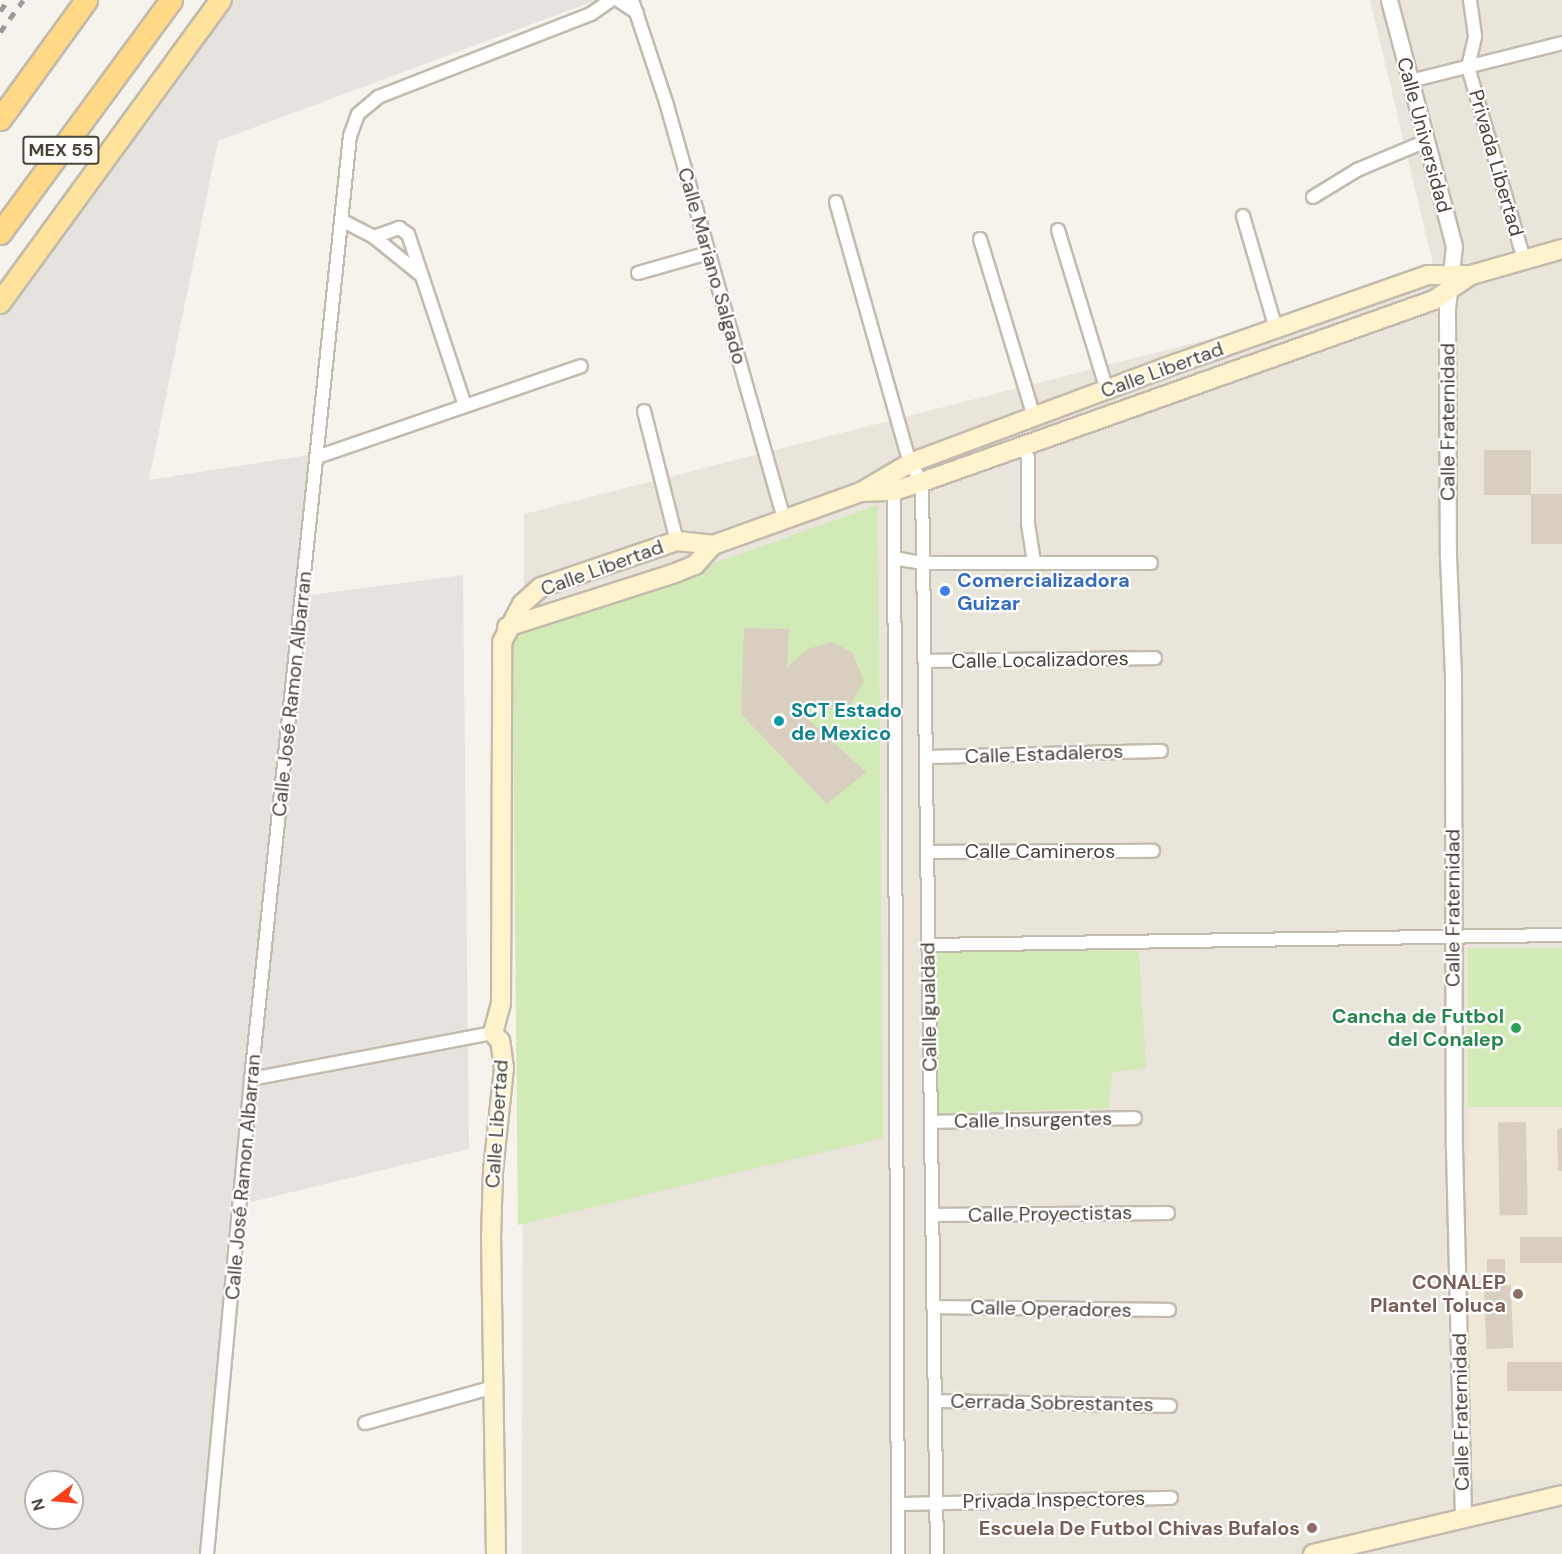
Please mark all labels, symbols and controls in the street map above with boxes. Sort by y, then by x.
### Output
street label: Calle Universidad [1392,55,1456,215]
street label: Privada Libertad [1464,87,1528,239]
road number: MEX 55 [22,135,100,165]
street label: Calle Mariano Salgado [672,165,752,367]
street label: Calle Libertad [1097,337,1227,403]
street label: Calle Fraternidad [1436,343,1460,501]
street label: Calle Libertad [537,535,667,601]
place label: Comercializadora Guizar [957,568,1130,615]
street label: Calle José Ramon Albarran [267,570,317,818]
marker: Comercializadora Guizar [938,584,952,598]
street label: Calle Localizadores [951,646,1129,674]
place label: SCT Estado de Mexico [791,698,902,745]
marker: SCT Estado de Mexico [772,714,786,728]
street label: Calle Estadaleros [964,739,1124,769]
street label: Calle Fraternidad [1441,829,1465,987]
street label: Calle Camineros [965,839,1115,863]
street label: Calle Igualdad [916,942,942,1072]
place label: Cancha de Futbol del Conalep [1332,1005,1504,1052]
marker: Cancha de Futbol del Conalep [1509,1021,1523,1035]
street label: Calle José Ramon Albarran [220,1053,266,1301]
street label: Calle Libertad [481,1059,513,1189]
street label: Calle Insurgentes [954,1107,1112,1133]
street label: Calle Proyectistas [968,1201,1132,1227]
place label: CONALEP Plantel Toluca [1370,1270,1506,1317]
marker: CONALEP Plantel Toluca [1511,1287,1525,1301]
street label: Calle Operadores [970,1296,1132,1322]
street label: Calle Fraternidad [1448,1333,1474,1491]
street label: Cerrada Sobrestantes [950,1389,1154,1417]
north arrow [24,1470,84,1530]
street label: Privada Inspectores [963,1486,1145,1514]
text: N [26,1496,50,1513]
place label: Escuela De Futbol Chivas Bufalos [979,1516,1300,1540]
marker: Escuela De Futbol Chivas Bufalos [1305,1521,1319,1535]

